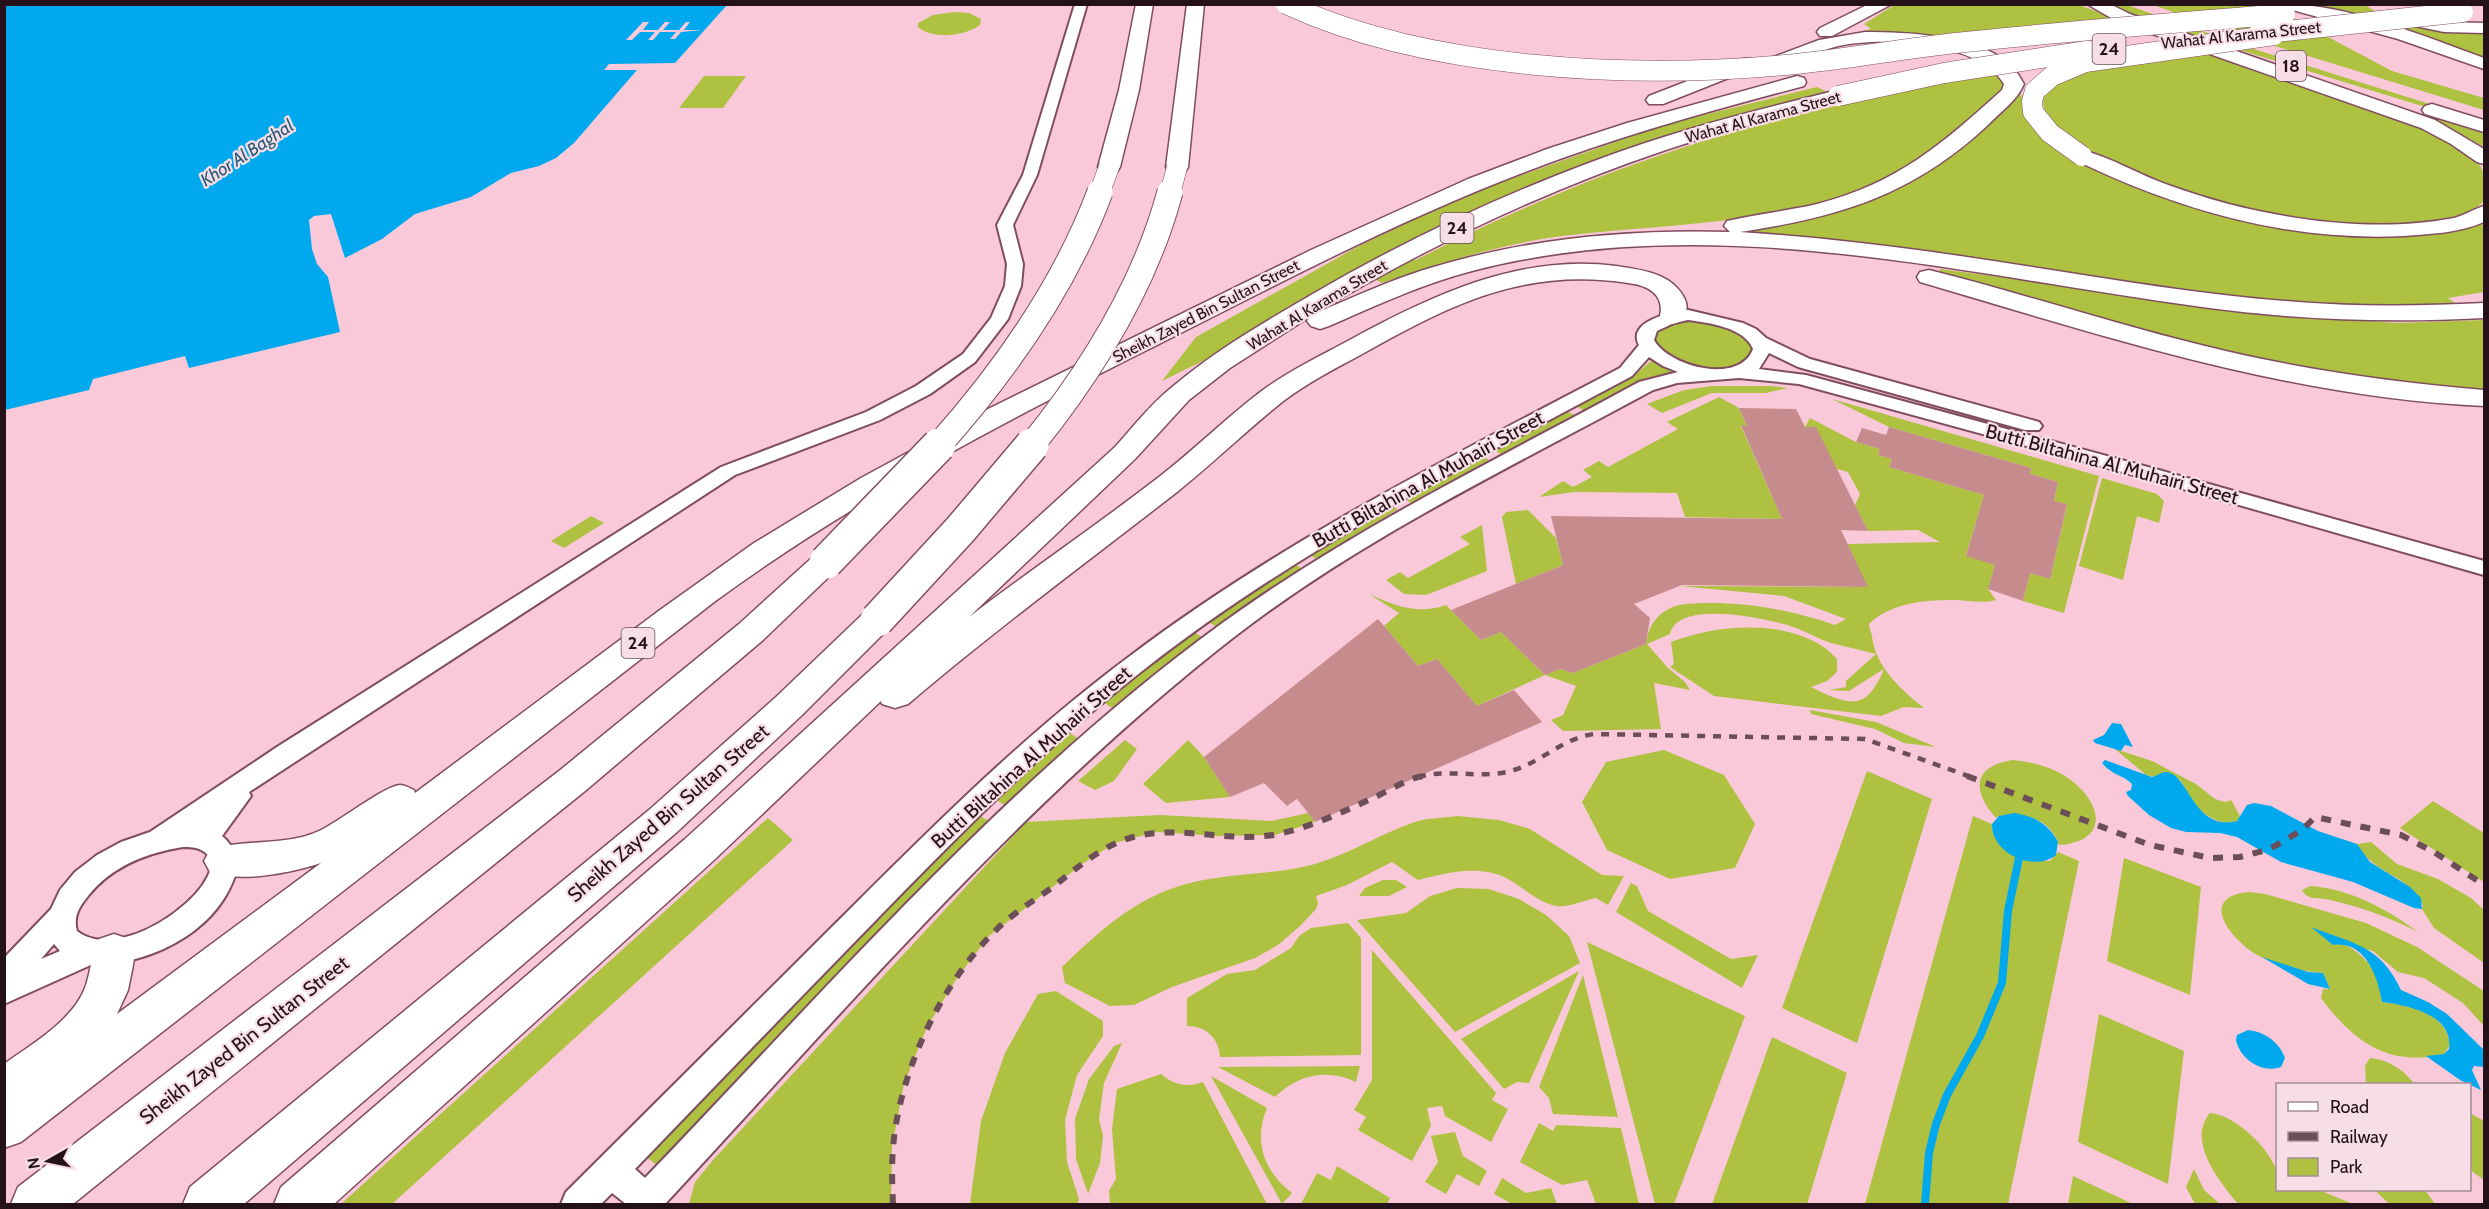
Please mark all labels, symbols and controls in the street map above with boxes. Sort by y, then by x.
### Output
street label: Wahat Al Karama Street [2160,17,2322,53]
road number: 24 [2092,34,2126,64]
road number: 18 [2276,51,2306,81]
street label: Wahat Al Karama Street [1683,87,1843,147]
water label: Khor Al Baghal [196,114,298,191]
road number: 24 [1440,213,1474,243]
street label: Sheikh Zayed Bin Sultan Street [1109,255,1303,366]
street label: Wahat Al Karama Street [1243,255,1391,354]
street label: Butti Biltahina Al Muhairi Street [1308,405,1548,553]
street label: Butti Biltahina Al Muhairi Street [1983,419,2241,509]
road number: 24 [622,628,654,658]
street label: Butti Biltahina Al Muhairi Street [926,661,1136,853]
street label: Sheikh Zayed Bin Sultan Street [562,719,774,907]
street label: Sheikh Zayed Bin Sultan Street [135,951,354,1129]
legend [2276,1083,2471,1191]
text: Road [2330,1096,2369,1118]
text: Railway [2330,1126,2388,1148]
north arrow [18,1131,78,1191]
text: N [23,1156,44,1170]
text: Park [2330,1156,2363,1178]

